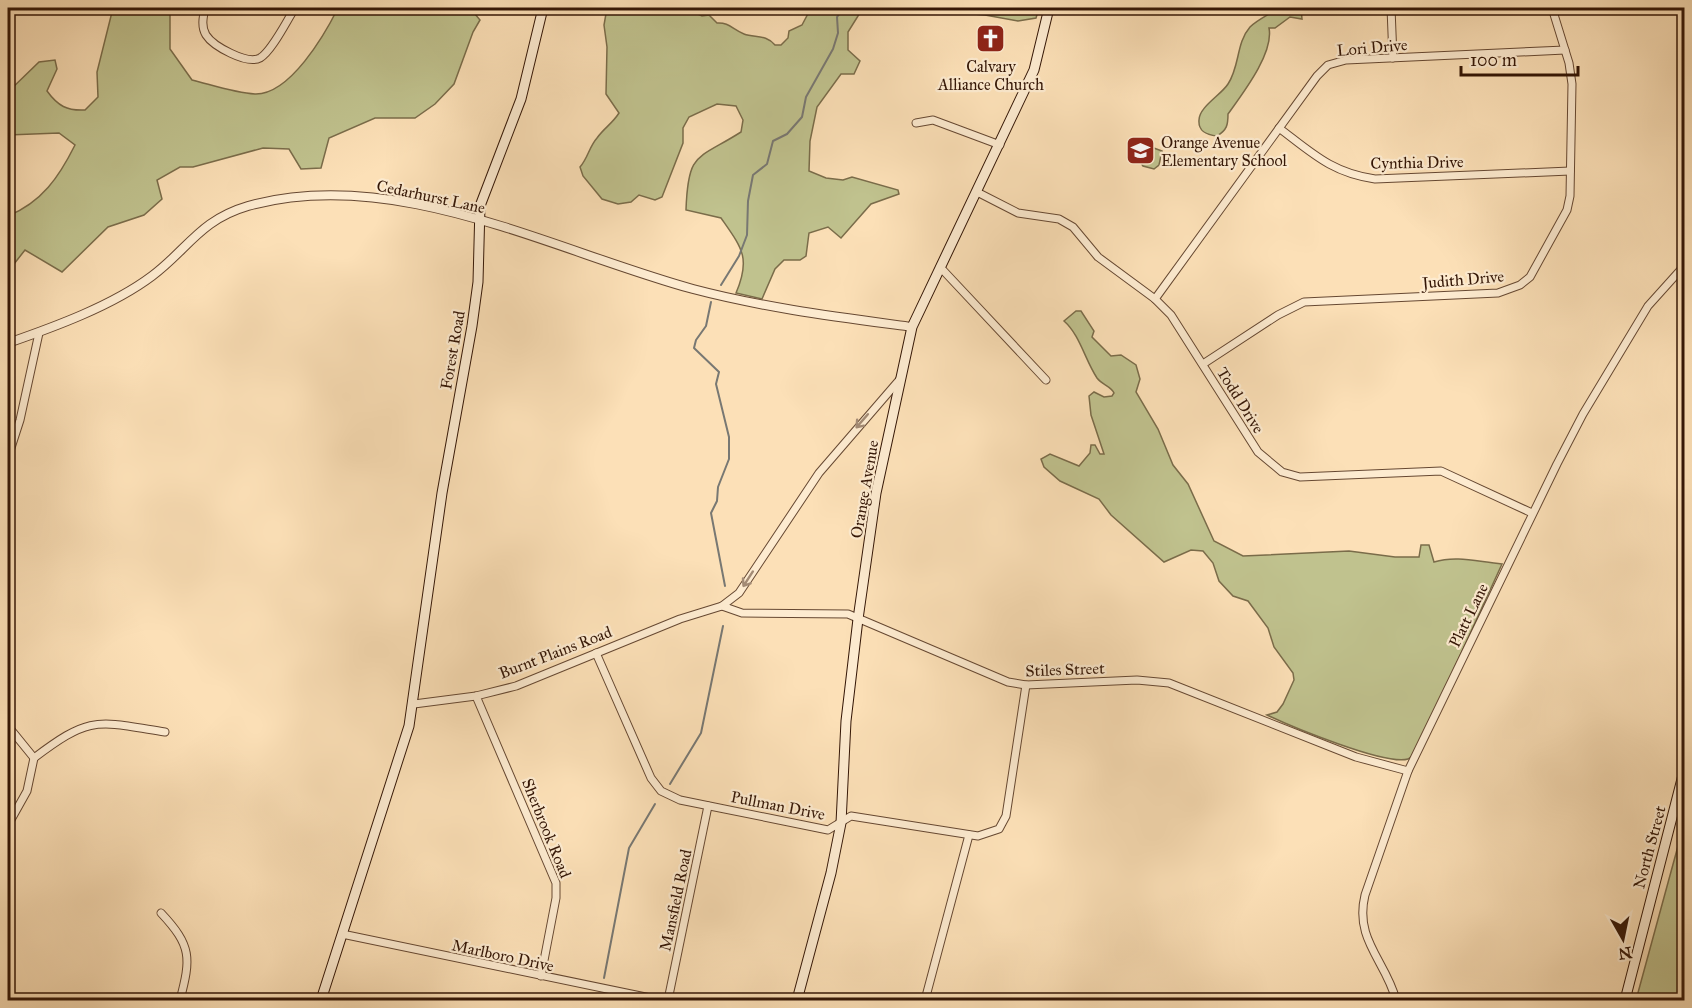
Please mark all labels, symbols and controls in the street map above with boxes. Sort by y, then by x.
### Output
church icon: Calvary Alliance Church [975,22,1007,54]
street label: Lori Drive [1336,35,1408,60]
scale bar [1461,39,1578,77]
text: 100 m [1470,49,1517,71]
place label: Calvary Alliance Church [937,57,1044,94]
place label: Orange Avenue Elementary School [1161,133,1287,170]
school or university icon: Orange Avenue Elementary School [1124,135,1156,167]
street label: Cynthia Drive [1370,152,1464,173]
street label: Cedarhurst Lane [375,176,487,217]
street label: Judith Drive [1419,266,1505,294]
street label: Forest Road [436,309,469,391]
street label: Todd Drive [1213,364,1269,437]
one-way arrow [855,413,868,429]
street label: Orange Avenue [847,438,884,540]
one-way arrow [741,570,753,587]
street label: Platt Lane [1445,580,1492,650]
street label: Burnt Plains Road [496,622,614,683]
street label: Stiles Street [1025,659,1105,680]
street label: Sherbrook Road [518,776,575,881]
street label: Pullman Drive [729,787,827,824]
street label: North Street [1629,803,1670,891]
street label: Mansfield Road [655,847,696,953]
north arrow [1593,909,1653,969]
street label: Marlboro Drive [450,935,556,976]
text: N [1617,943,1633,964]

